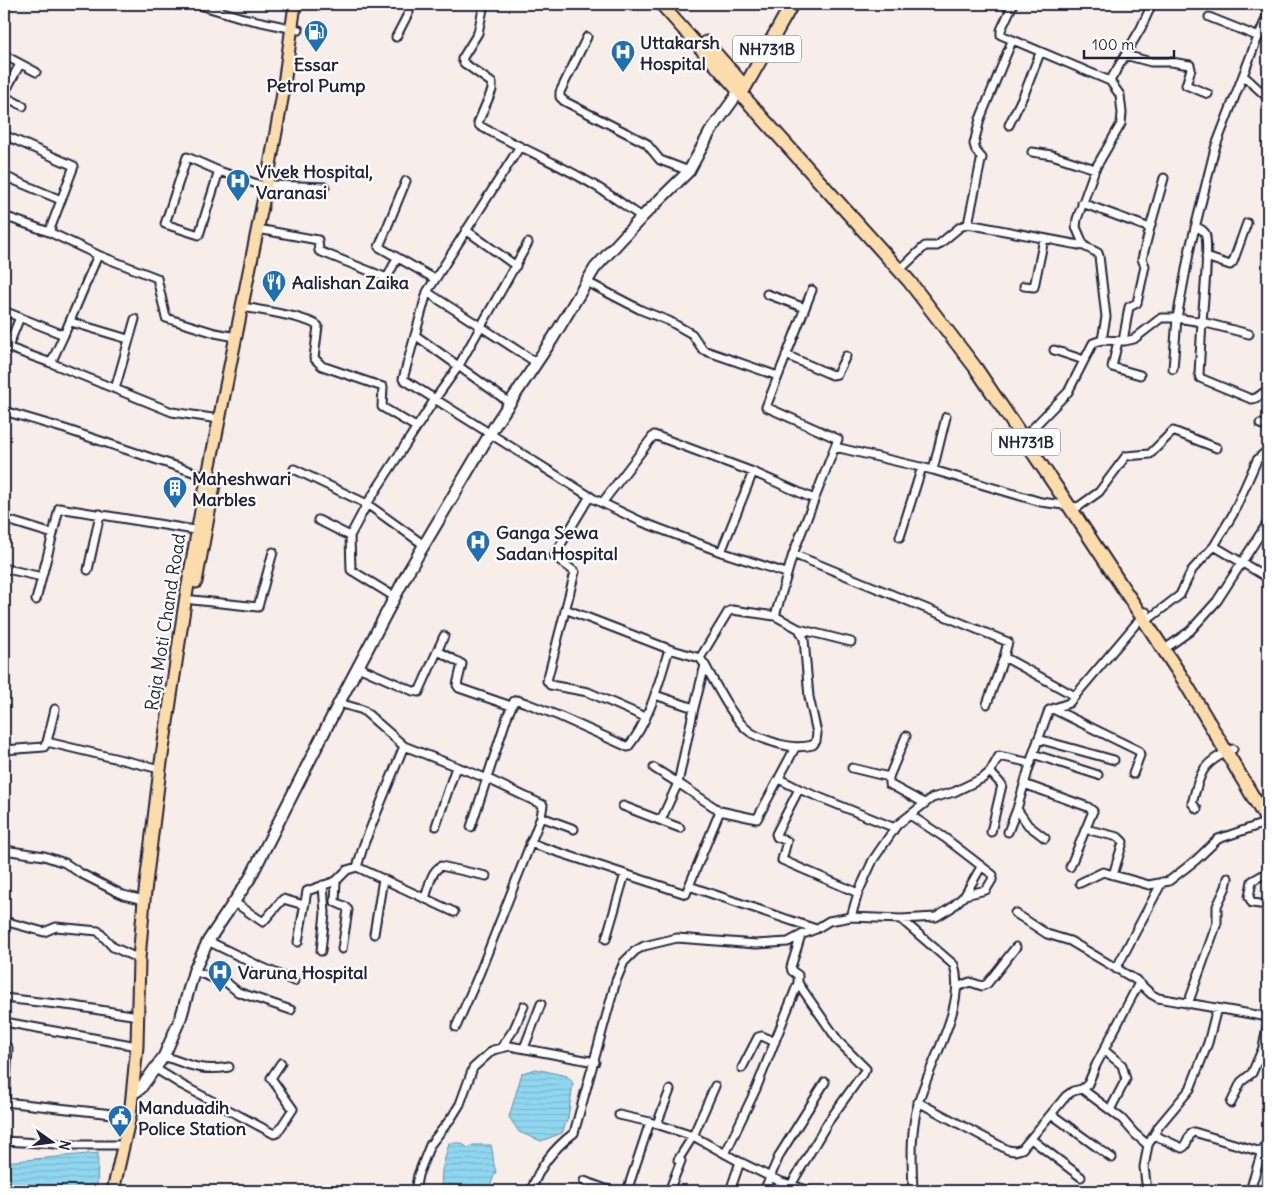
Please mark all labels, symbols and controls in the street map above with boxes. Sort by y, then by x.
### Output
fuel station icon: Essar Petrol Pump [303,19,329,53]
scale bar [1084,28,1174,60]
place label: Uttakarsh Hospital [640,31,721,75]
text: 100 m [1092,35,1134,54]
road number: NH731B [733,36,801,62]
hospital icon: Uttakarsh Hospital [610,39,636,73]
place label: Essar Petrol Pump [267,53,365,97]
place label: Vivek Hospital, Varanasi [256,160,373,204]
hospital icon: Vivek Hospital, Varanasi [225,168,251,202]
restaurant icon: Aalishan Zaika [261,269,287,303]
place label: Aalishan Zaika [292,271,409,294]
road number: NH731B [992,428,1060,456]
place label: Maheshwari Marbles [192,467,291,511]
building icon: Maheshwari Marbles [162,475,188,509]
place label: Ganga Sewa Sadan Hospital [496,521,618,565]
hospital icon: Ganga Sewa Sadan Hospital [465,529,491,563]
street label: Raja Moti Chand Road [140,531,190,712]
hospital icon: Varuna Hospital [207,959,233,993]
place label: Varuna Hospital [238,961,368,984]
place label: Manduadih Police Station [138,1096,247,1140]
public building icon: Manduadih Police Station [107,1104,133,1138]
north arrow [28,1118,78,1168]
text: N [55,1138,75,1152]

